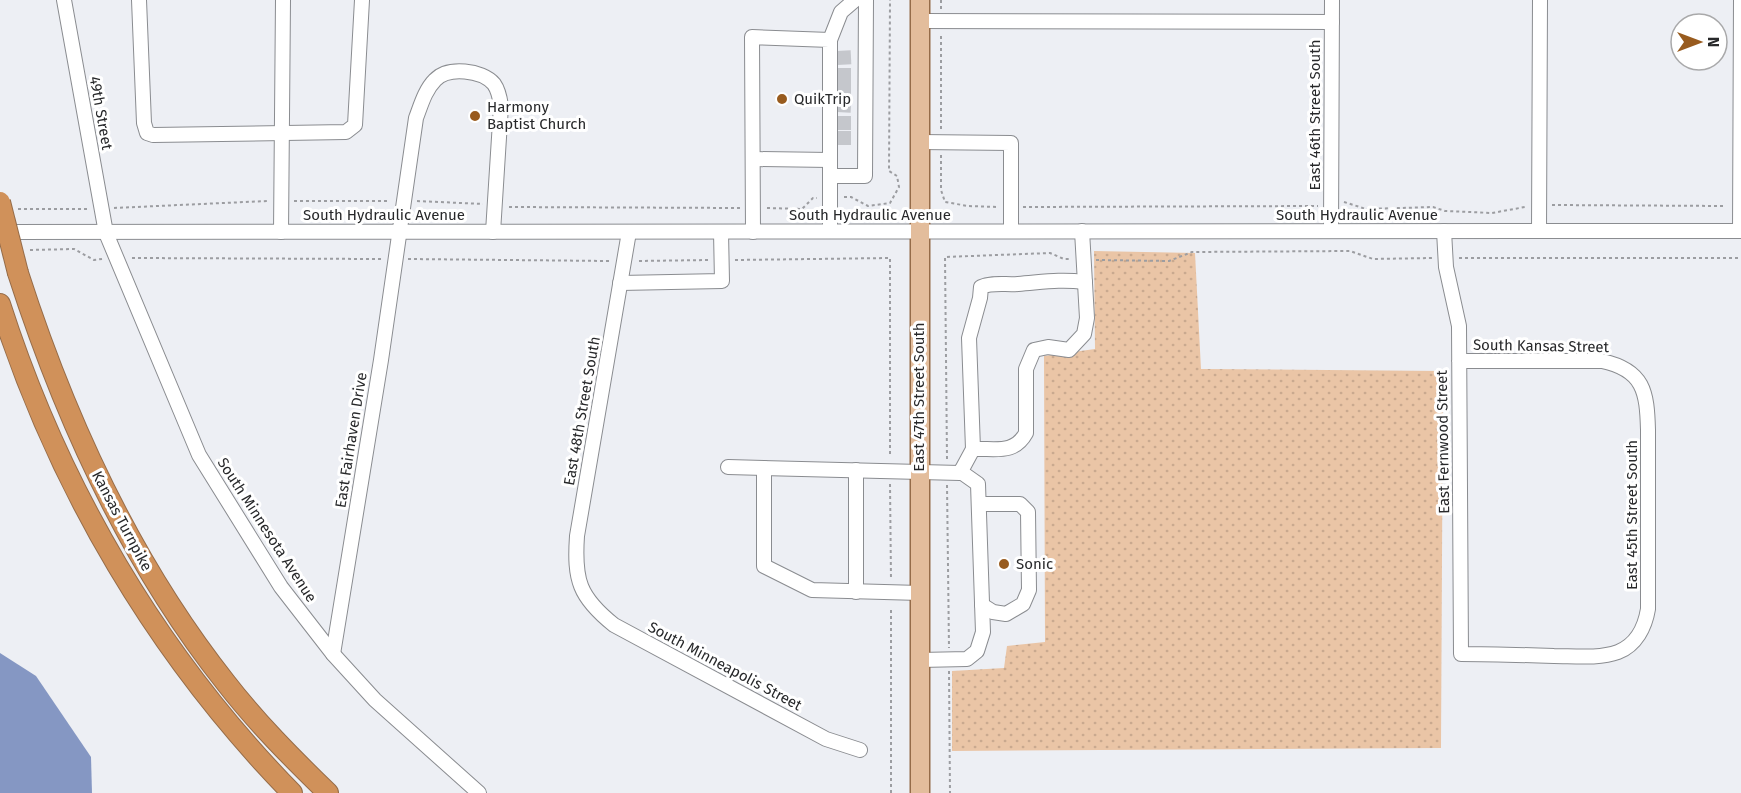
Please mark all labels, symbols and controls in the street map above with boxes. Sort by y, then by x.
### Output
north arrow [1669,12,1729,72]
text: N [1704,37,1723,47]
street label: East 46th Street South [1306,40,1324,190]
street label: 49th Street [86,75,116,152]
place label: QuikTrip [794,90,851,108]
marker: QuikTrip [775,92,789,106]
place label: Harmony Baptist Church [487,98,586,133]
marker: Harmony Baptist Church [468,109,482,123]
street label: South Hydraulic Avenue [303,206,465,224]
street label: South Hydraulic Avenue [789,206,951,224]
street label: South Hydraulic Avenue [1276,206,1438,224]
street label: East 47th Street South [910,322,928,472]
street label: East 48th Street South [560,335,604,487]
street label: South Kansas Street [1473,336,1610,356]
street label: East Fernwood Street [1433,369,1453,514]
street label: East Fairhaven Drive [331,371,371,509]
street label: East 45th Street South [1623,440,1641,590]
street label: South Minnesota Avenue [214,454,320,606]
street label: Kansas Turnpike [88,468,156,574]
place label: Sonic [1016,555,1053,573]
marker: Sonic [997,557,1011,571]
street label: South Minneapolis Street [645,618,805,714]

